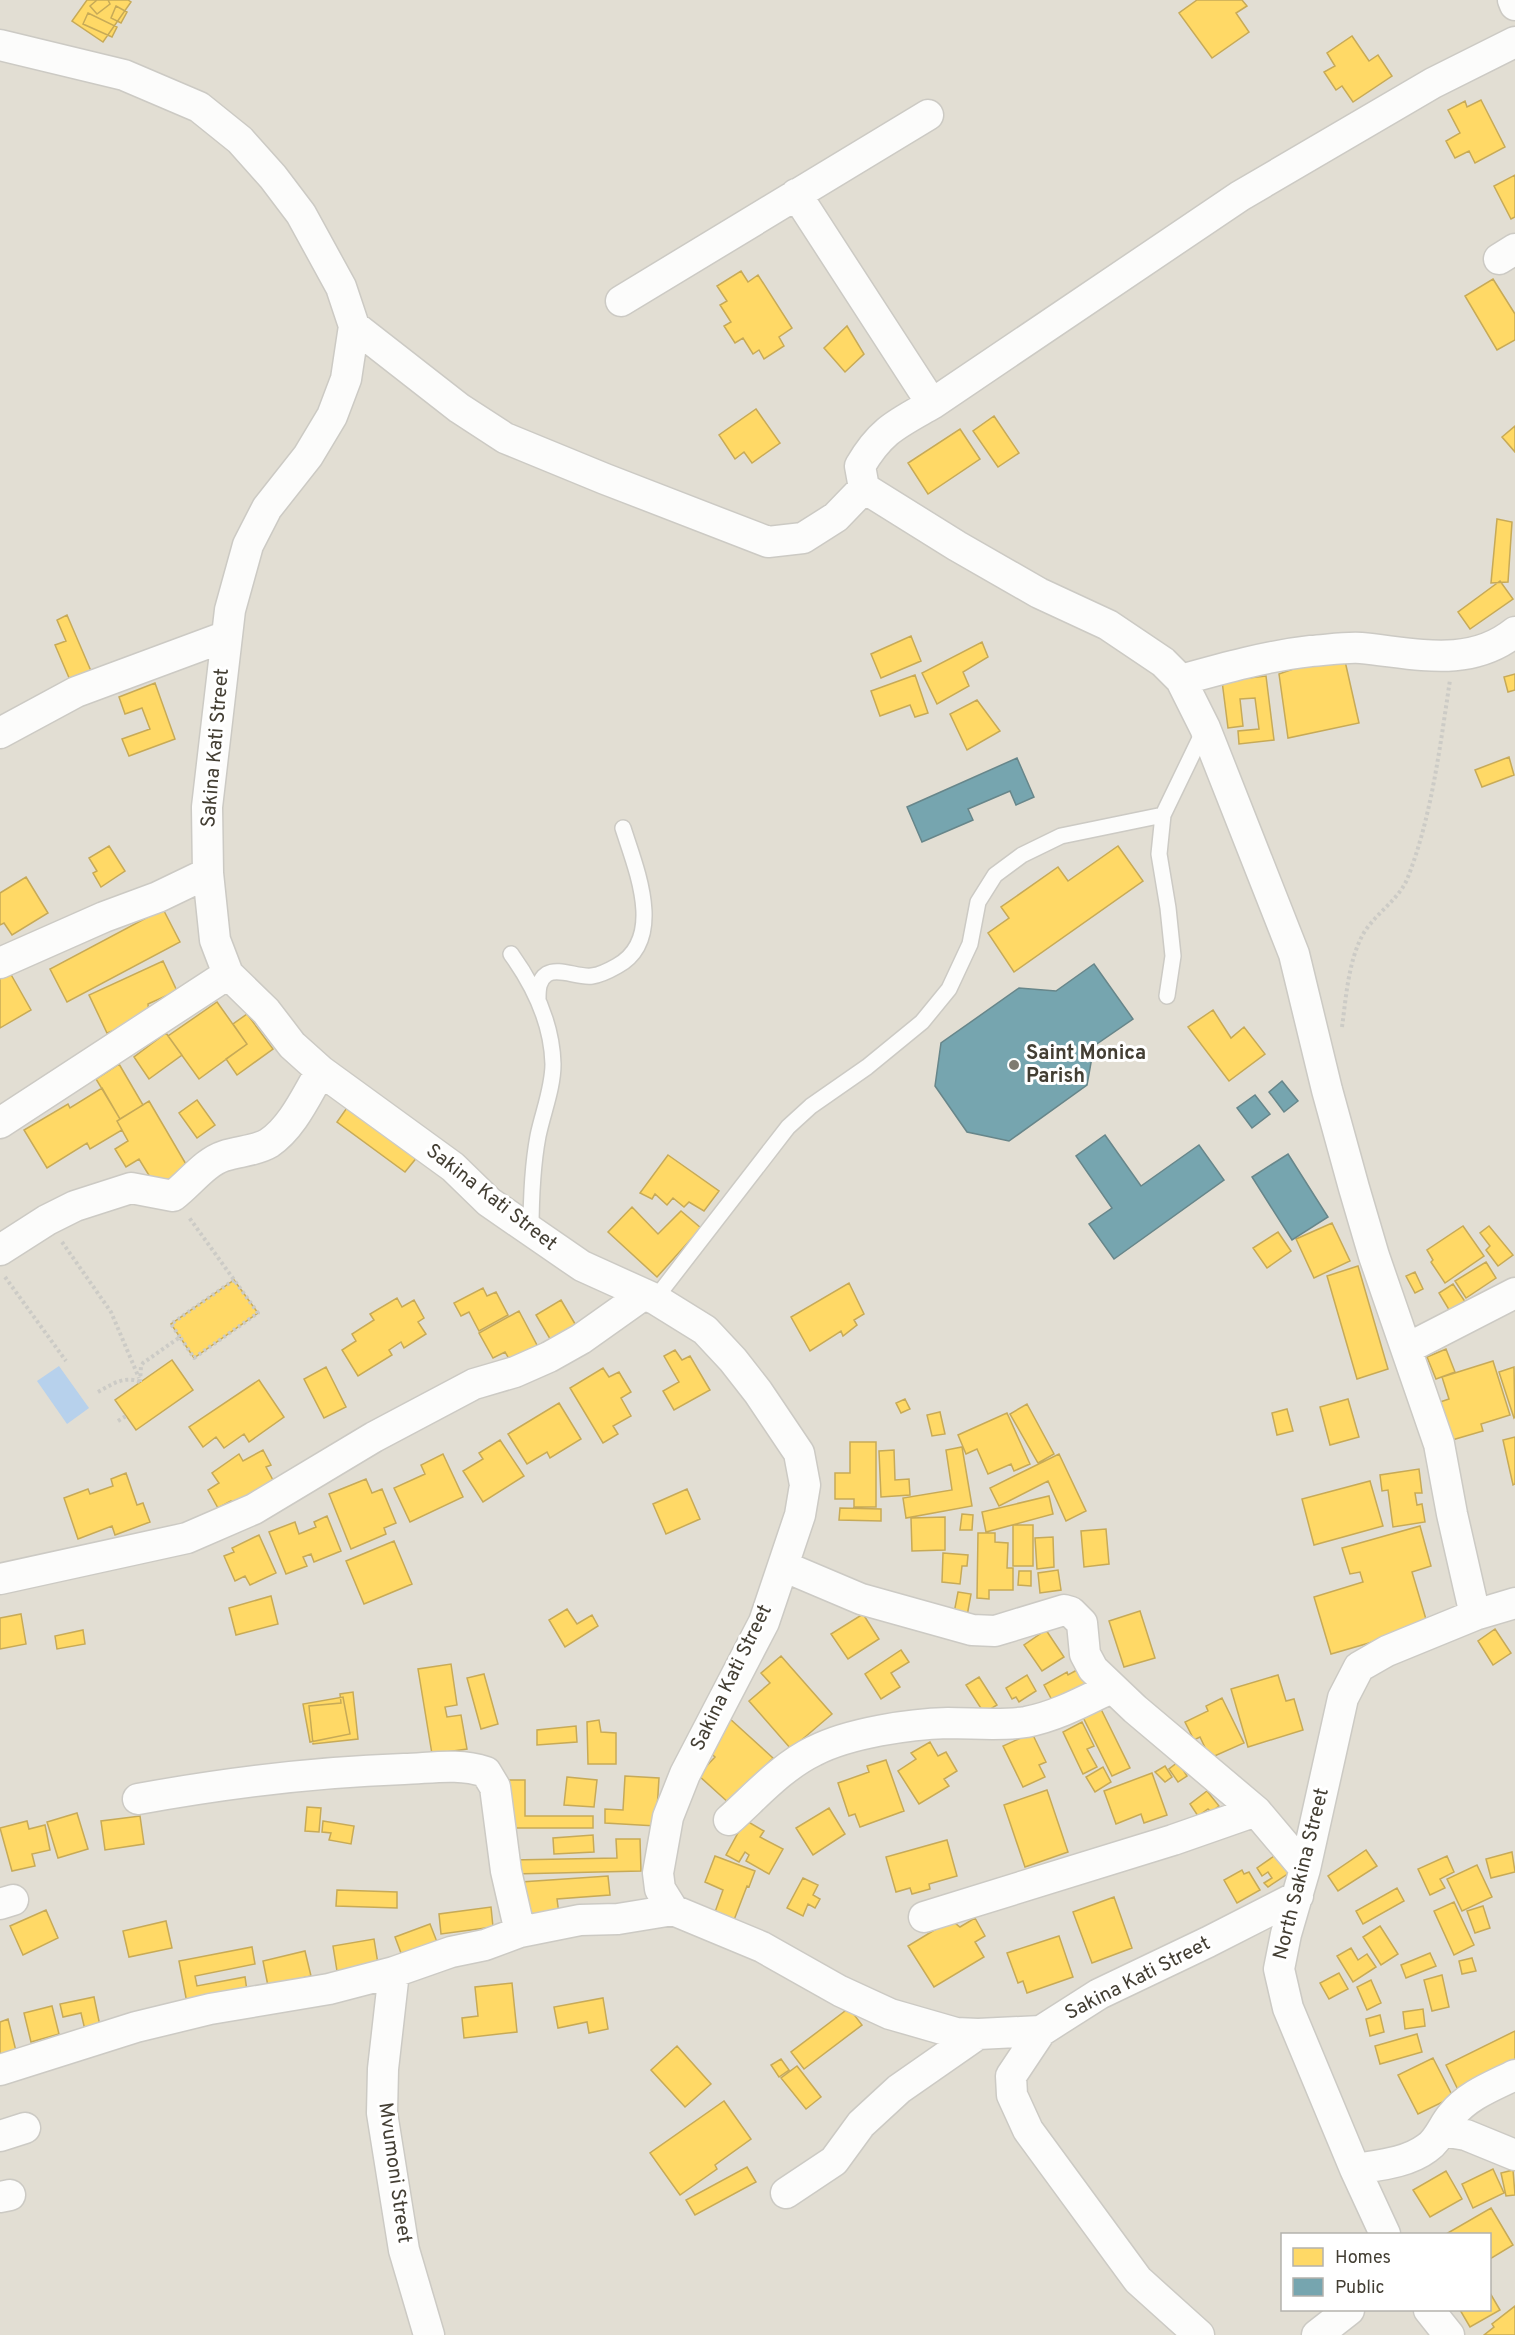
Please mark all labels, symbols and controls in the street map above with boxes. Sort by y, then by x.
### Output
street label: Sakina Kati Street [196,667,236,829]
place label: Saint Monica Parish [1026,1041,1146,1090]
marker: Saint Monica Parish [1007,1058,1021,1072]
street label: Sakina Kati Street [420,1139,562,1257]
street label: Sakina Kati Street [685,1600,779,1756]
street label: North Sakina Street [1268,1785,1336,1963]
street label: Sakina Kati Street [1061,1931,1215,2027]
street label: Mvumoni Street [371,2101,417,2245]
legend [1281,2233,1491,2311]
text: Homes [1335,2247,1391,2270]
text: Public [1335,2277,1385,2300]

